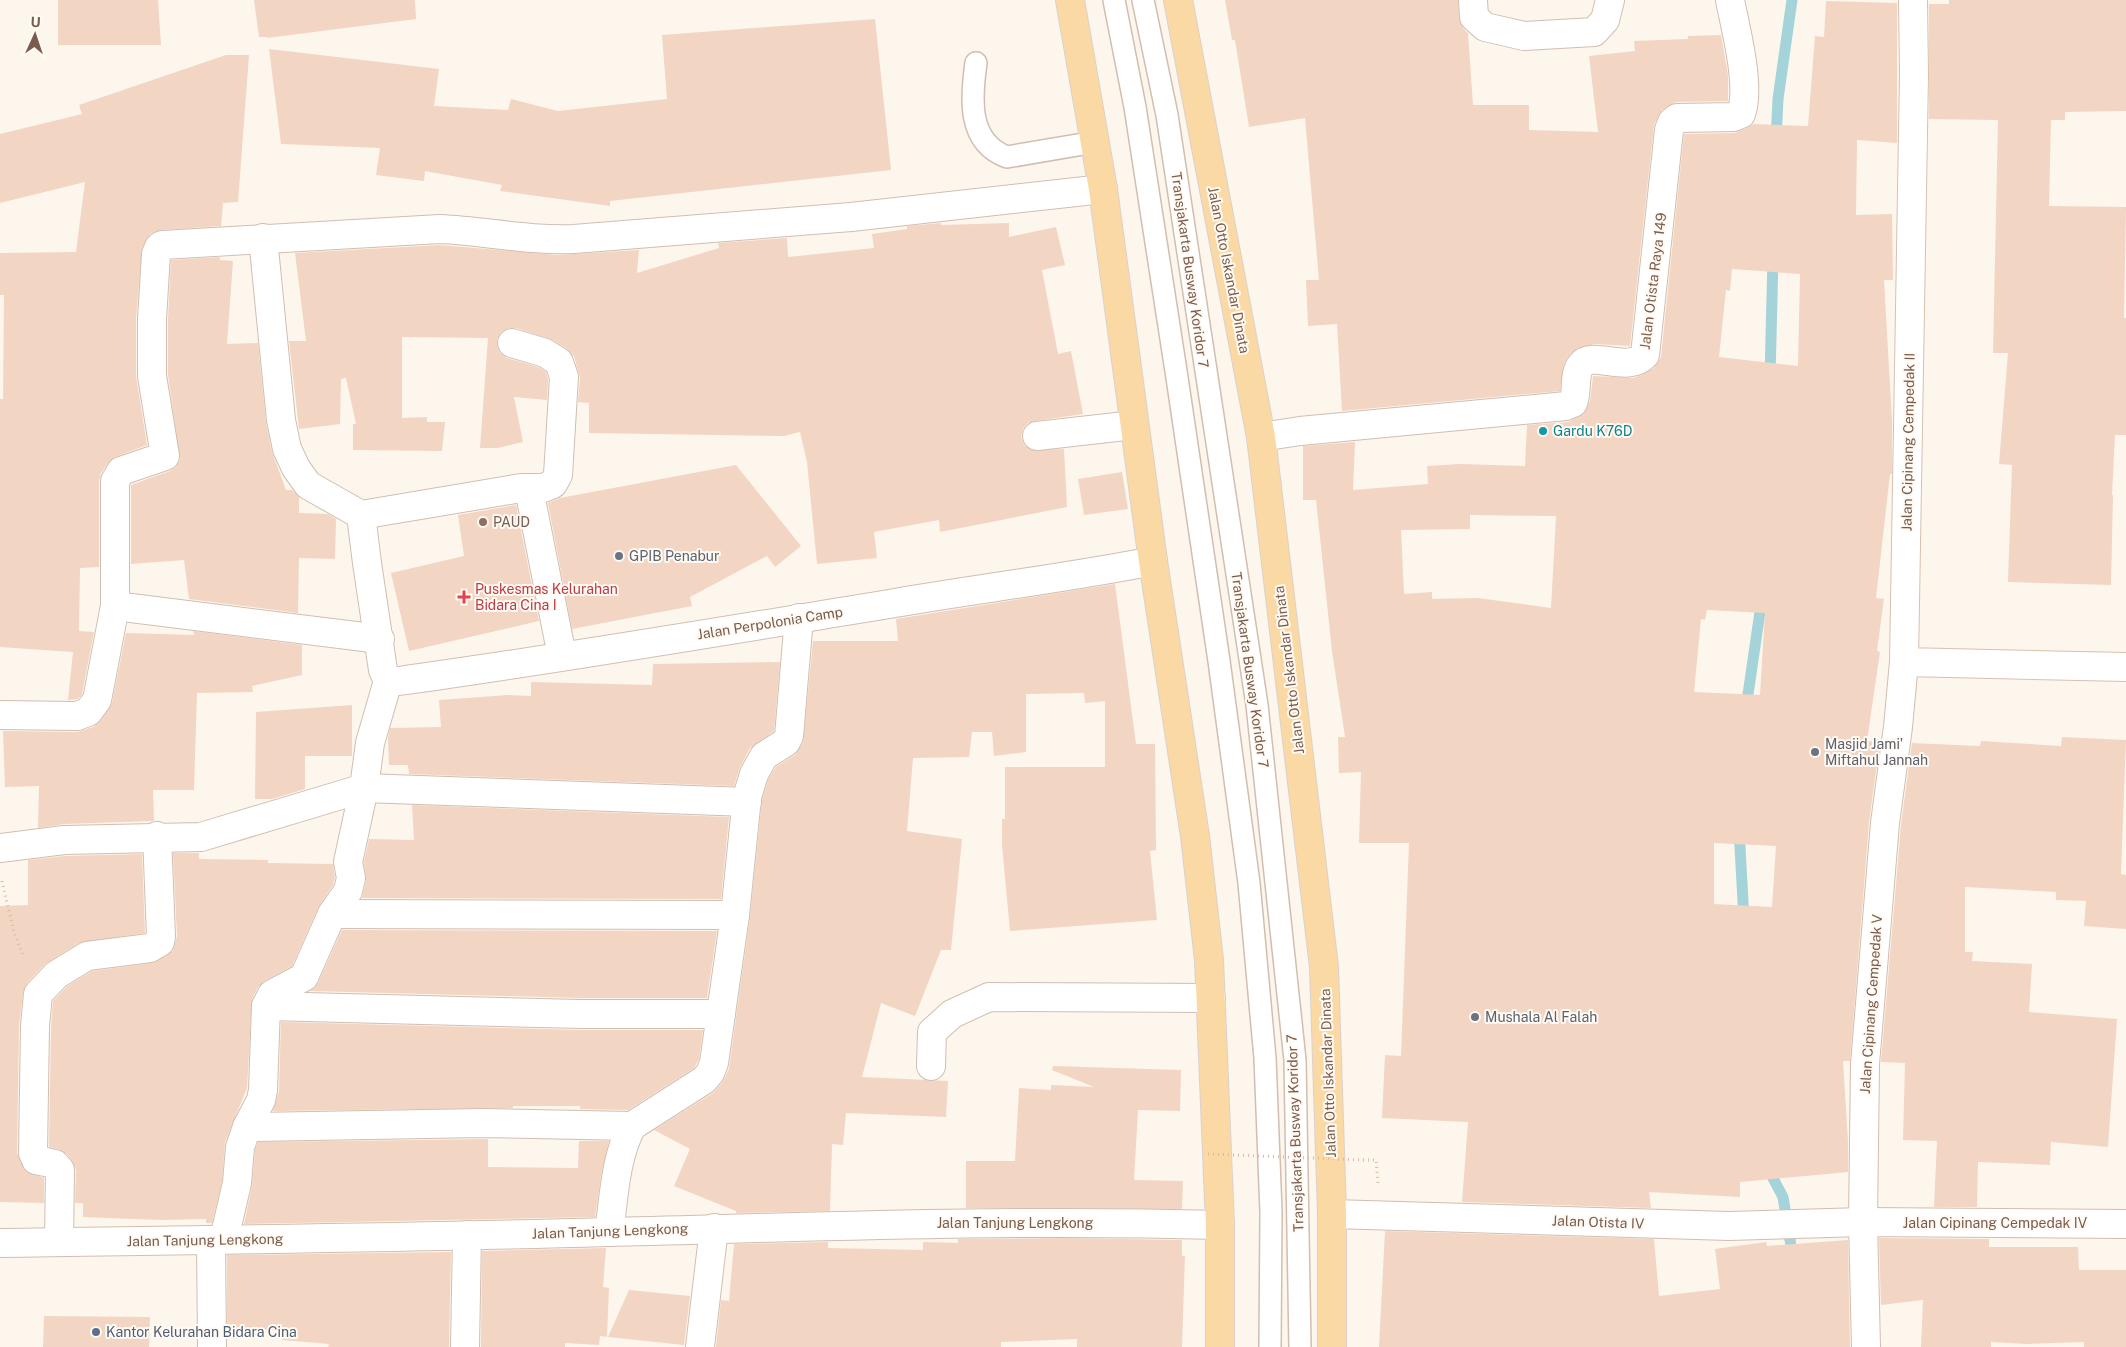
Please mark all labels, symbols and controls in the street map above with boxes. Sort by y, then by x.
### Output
north arrow [10,10,60,60]
text: U [30,14,41,30]
street label: Transjakarta Busway Koridor 7 [1168,171,1212,369]
street label: Jalan Otto Iskandar Dinata [1205,185,1253,355]
street label: Jalan Otista Raya 149 [1637,211,1669,350]
street label: Jalan Cipinang Cempedak II [1898,352,1918,532]
place label: Gardu K76D [1553,423,1632,439]
marker: Gardu K76D [1537,425,1549,437]
place label: PAUD [493,514,530,530]
marker: PAUD [477,516,489,528]
place label: GPIB Penabur [629,548,719,564]
marker: GPIB Penabur [613,550,625,562]
street label: Transjakarta Busway Koridor 7 [1228,571,1272,769]
place label: Puskesmas Kelurahan Bidara Cina I [475,581,618,613]
street label: Jalan Otto Iskandar Dinata [1271,585,1307,755]
marker: Puskesmas Kelurahan Bidara Cina I [457,590,471,604]
street label: Jalan Perpolonia Camp [696,604,844,642]
place label: Masjid Jami' Miftahul Jannah [1825,736,1928,768]
marker: Masjid Jami' Miftahul Jannah [1809,746,1821,758]
street label: Jalan Cipinang Cempedak V [1857,913,1885,1094]
street label: Jalan Otto Iskandar Dinata [1317,988,1339,1158]
place label: Mushala Al Falah [1485,1009,1597,1025]
marker: Mushala Al Falah [1469,1011,1481,1023]
street label: Transjakarta Busway Koridor 7 [1284,1034,1306,1232]
street label: Jalan Otista IV [1551,1212,1645,1232]
street label: Jalan Tanjung Lengkong [937,1215,1094,1231]
street label: Jalan Cipinang Cempedak IV [1903,1215,2088,1231]
street label: Jalan Tanjung Lengkong [531,1220,689,1242]
street label: Jalan Tanjung Lengkong [126,1231,284,1249]
place label: Kantor Kelurahan Bidara Cina [106,1324,297,1340]
marker: Kantor Kelurahan Bidara Cina [90,1326,102,1338]

